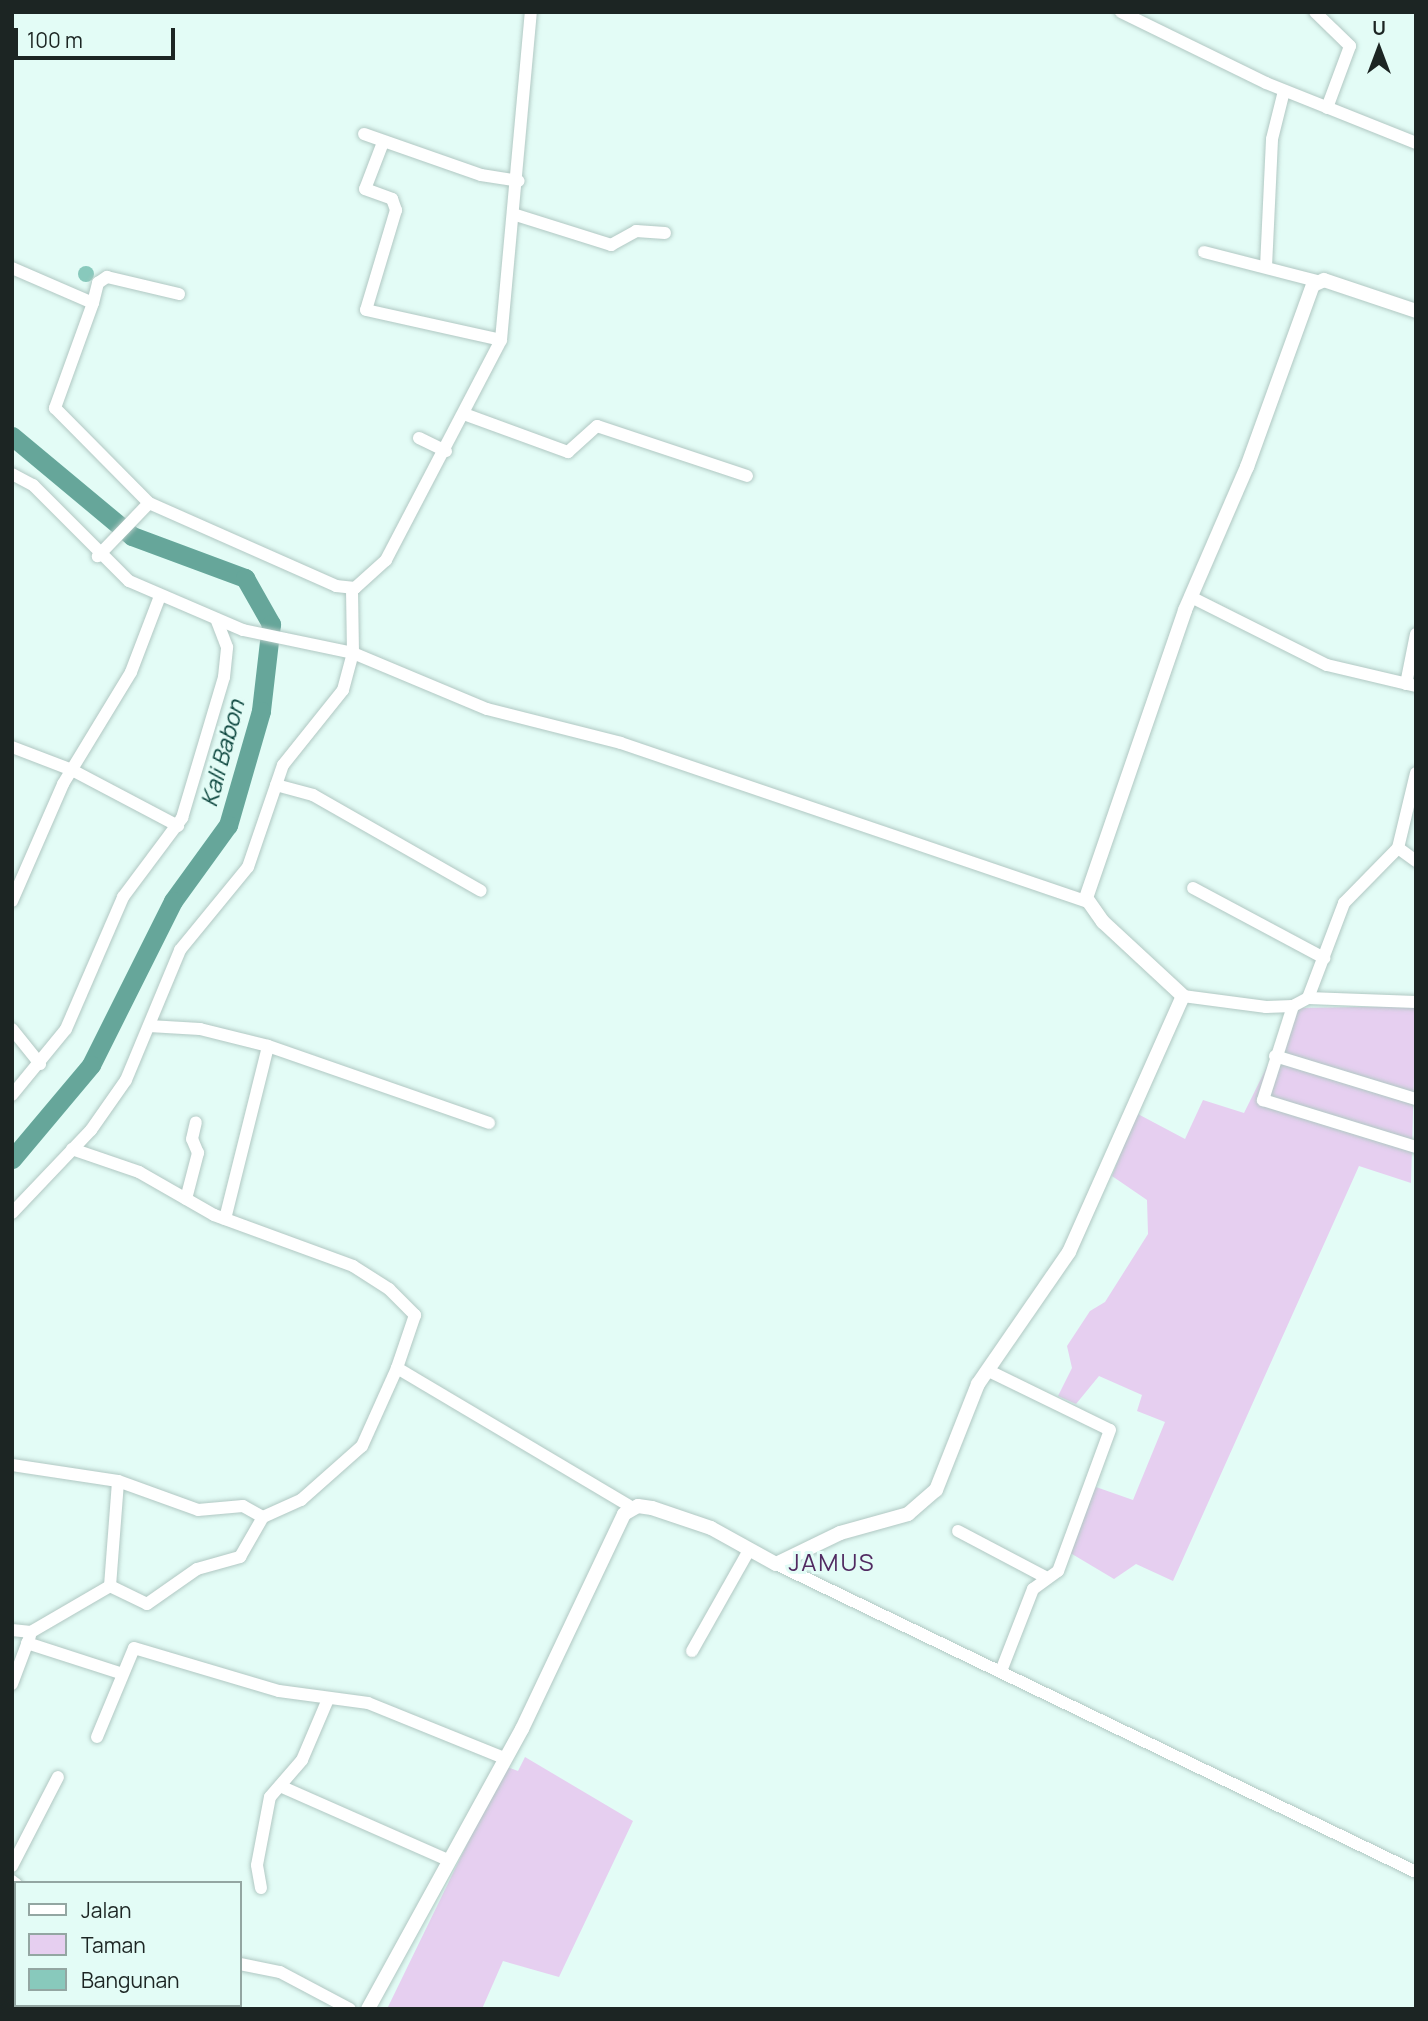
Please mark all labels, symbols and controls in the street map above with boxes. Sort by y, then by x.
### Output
scale bar [18,14,178,58]
north arrow [1344,14,1414,84]
text: U [1372,15,1386,41]
text: 100 m [27,26,83,54]
water label: Kali Babon [194,697,250,809]
district label: JAMUS [789,1548,875,1576]
legend [14,1881,242,2007]
text: Jalan [81,1896,131,1924]
text: Taman [81,1931,146,1959]
text: Bangunan [81,1966,180,1994]

